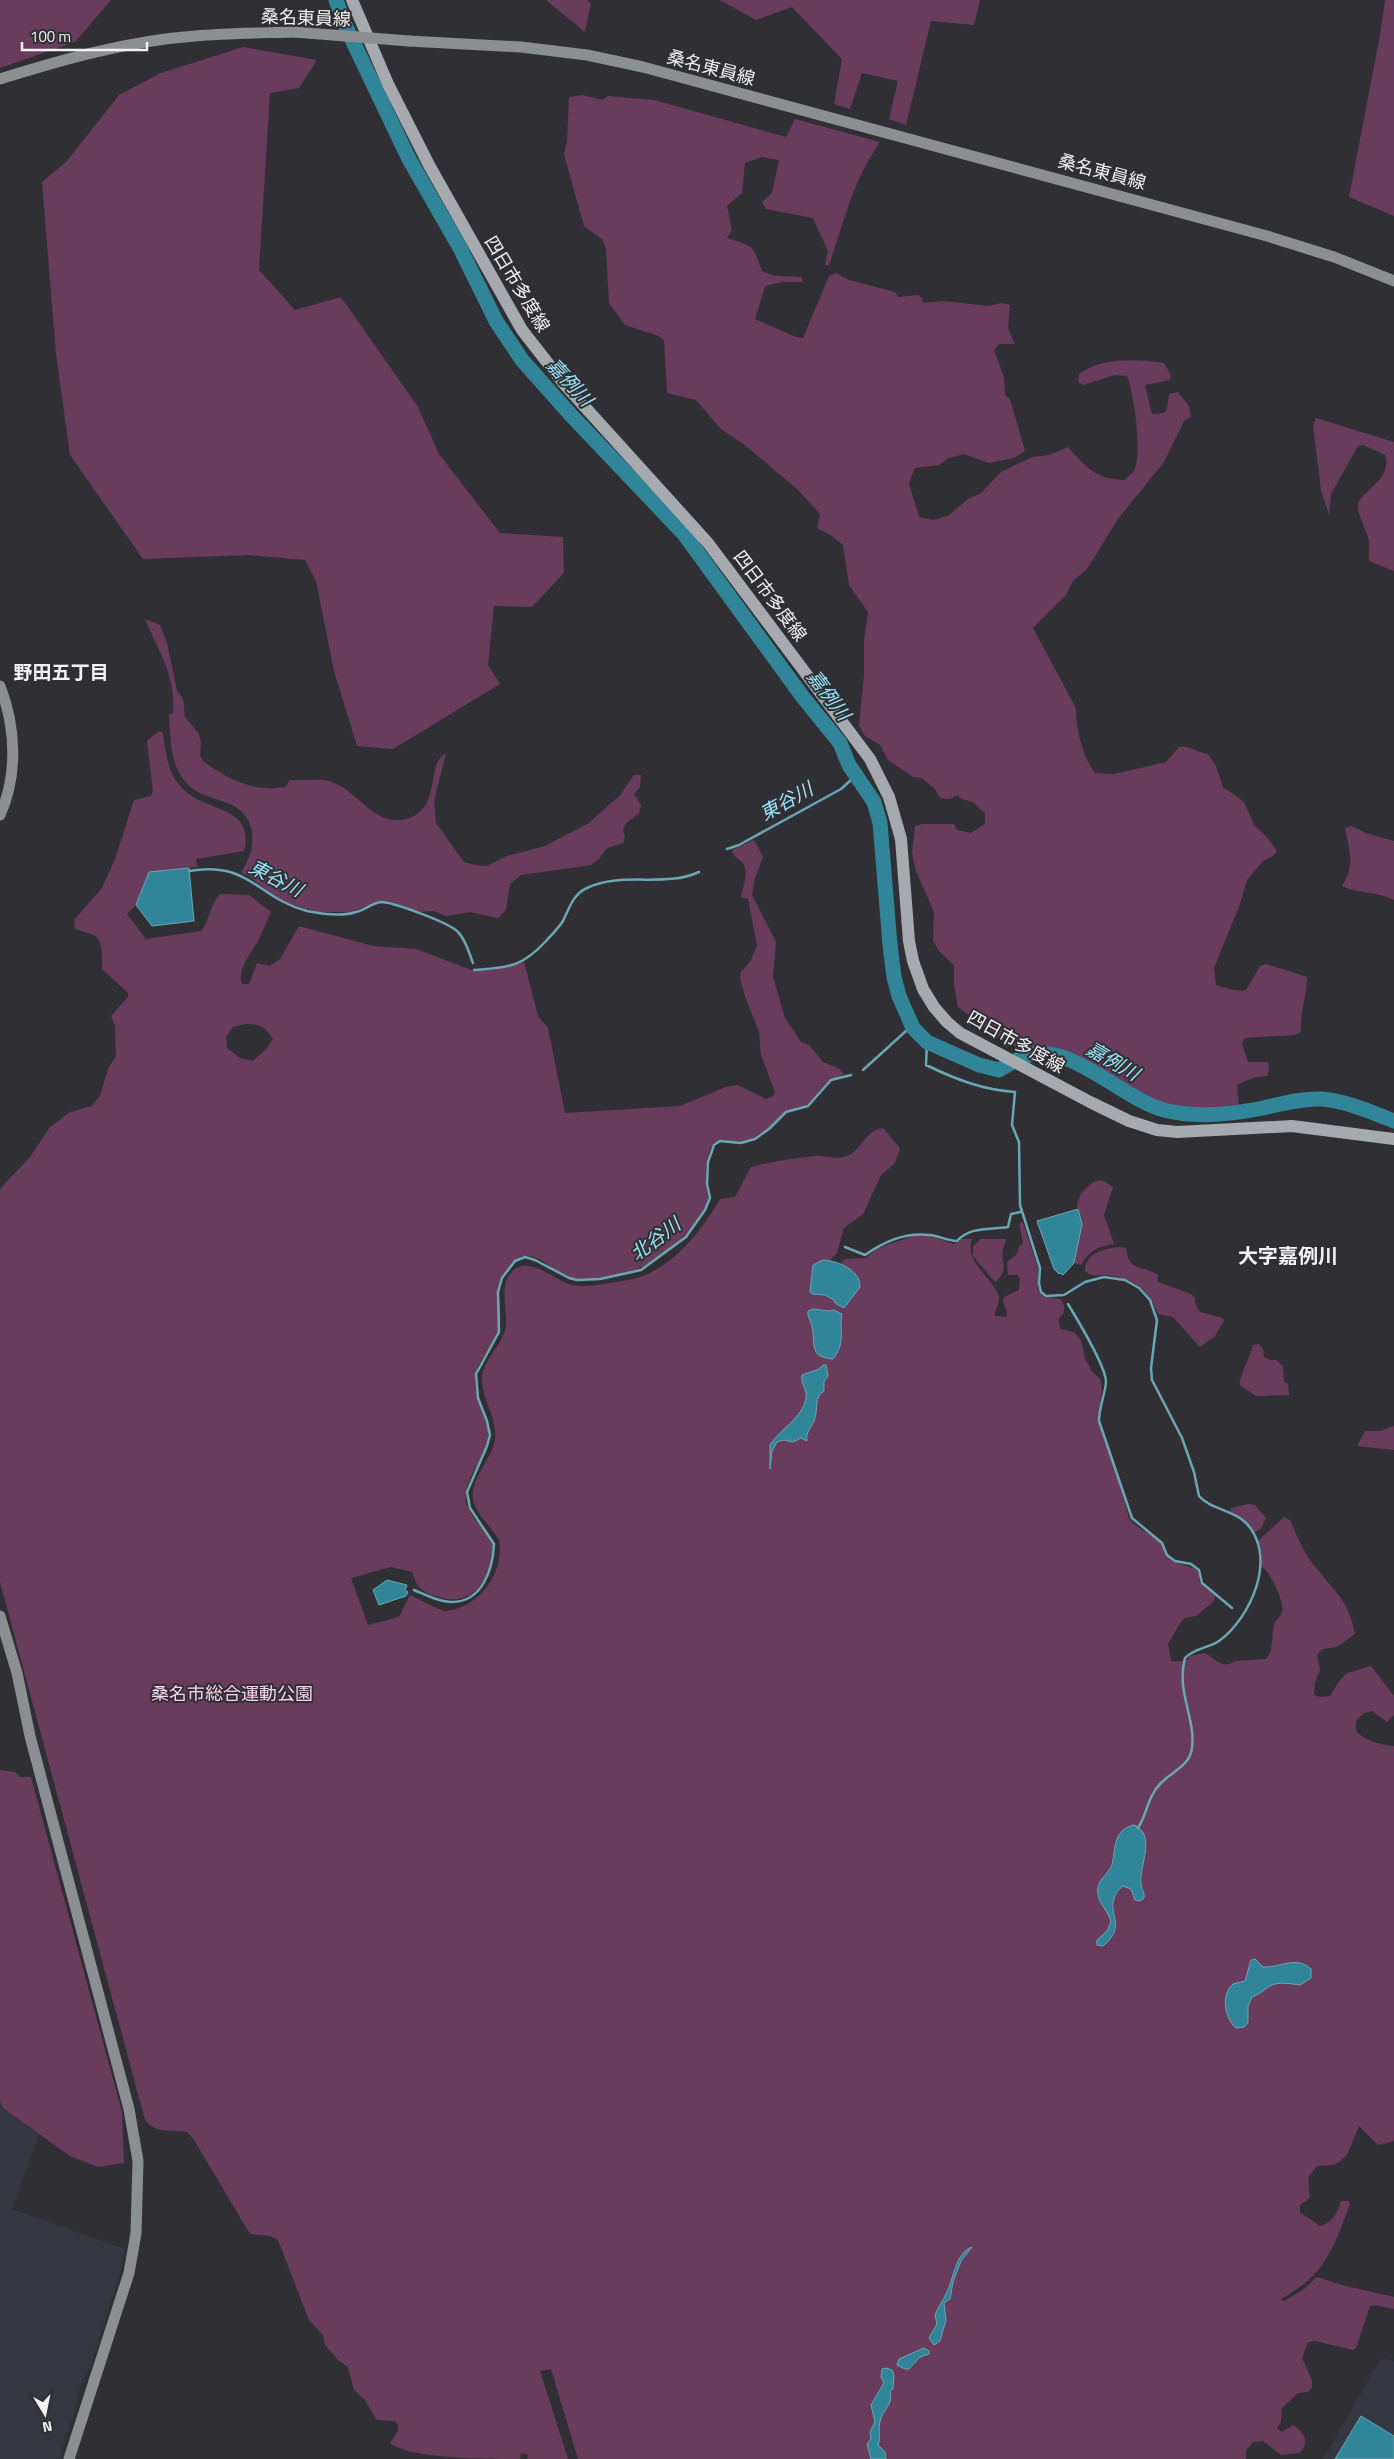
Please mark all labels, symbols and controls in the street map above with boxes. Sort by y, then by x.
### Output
street label: 桑名東員線 [261,2,351,33]
scale bar [22,20,148,52]
text: 100 m [30,25,71,48]
street label: 桑名東員線 [664,43,758,92]
street label: 桑名東員線 [1055,147,1149,196]
street label: 四日市多度線 [478,231,557,337]
water label: 嘉例川 [540,351,602,414]
street label: 四日市多度線 [727,544,814,647]
district label: 野田五丁目 [13,657,109,686]
water label: 嘉例川 [801,663,859,728]
water label: 東谷川 [754,773,819,827]
water label: 東谷川 [244,852,310,904]
street label: 四日市多度線 [962,1004,1070,1080]
water label: 嘉例川 [1081,1034,1147,1088]
water label: 北谷川 [623,1209,688,1267]
district label: 大字嘉例川 [1238,1240,1338,1271]
park label: 桑名市総合運動公園 [151,1680,313,1707]
north arrow [20,2389,70,2439]
text: N [41,2416,54,2438]

